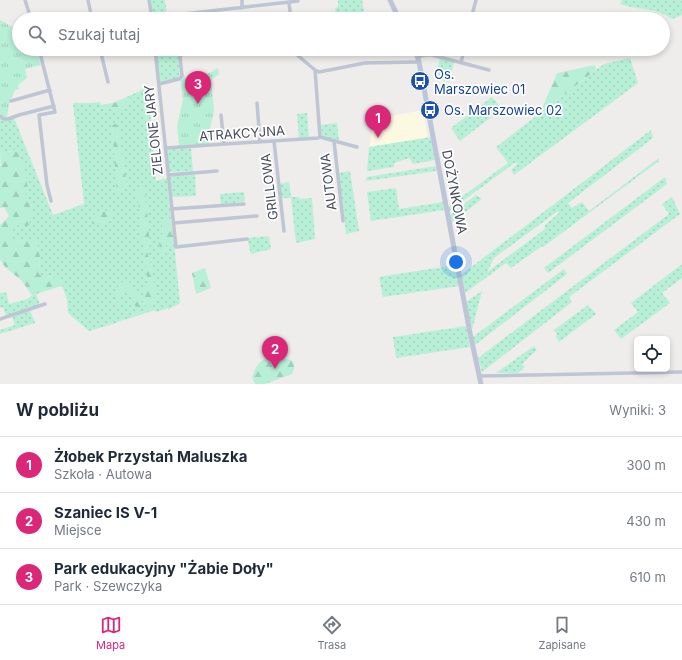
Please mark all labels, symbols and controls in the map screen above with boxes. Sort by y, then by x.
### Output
search box [12,12,670,56]
icon: search [26,23,48,45]
text: Szukaj tutaj [58,25,140,44]
place label: Os. Marszowiec 01 [434,66,525,97]
bus stop icon: Os. Marszowiec 01 [409,70,431,92]
pin: 3 [185,71,211,104]
street label: ZIELONE JARY [140,84,166,176]
bus stop icon: Os. Marszowiec 02 [419,99,441,121]
place label: Os. Marszowiec 02 [444,102,562,118]
pin: 1 [365,105,391,138]
street label: ATRAKCYJNA [199,122,285,144]
street label: DOŻYNKOWA [439,149,471,235]
street label: GRILLOWA [257,153,281,221]
street label: AUTOWA [317,153,339,211]
your location [446,252,466,272]
pin: 2 [262,336,288,369]
map controls [634,336,670,372]
button: locate [634,336,670,372]
text: W pobliżu [16,400,99,420]
text: Wyniki: 3 [609,402,666,418]
text: Żłobek Przystań Maluszka [54,447,247,466]
text: 1 [26,457,32,473]
text: 300 m [627,457,666,473]
text: Szkoła · Autowa [54,466,152,482]
text: Szaniec IS V-1 [54,503,157,522]
text: 2 [25,513,33,529]
text: 430 m [626,513,666,529]
text: Miejsce [54,522,102,538]
text: Park edukacyjny "Żabie Doły" [54,559,274,578]
text: 3 [25,569,33,585]
text: 610 m [629,569,666,585]
text: Park · Szewczyka [54,578,162,594]
tab: Mapa [96,614,125,652]
tab: Trasa [317,614,346,652]
tab: Zapisane [538,614,586,652]

